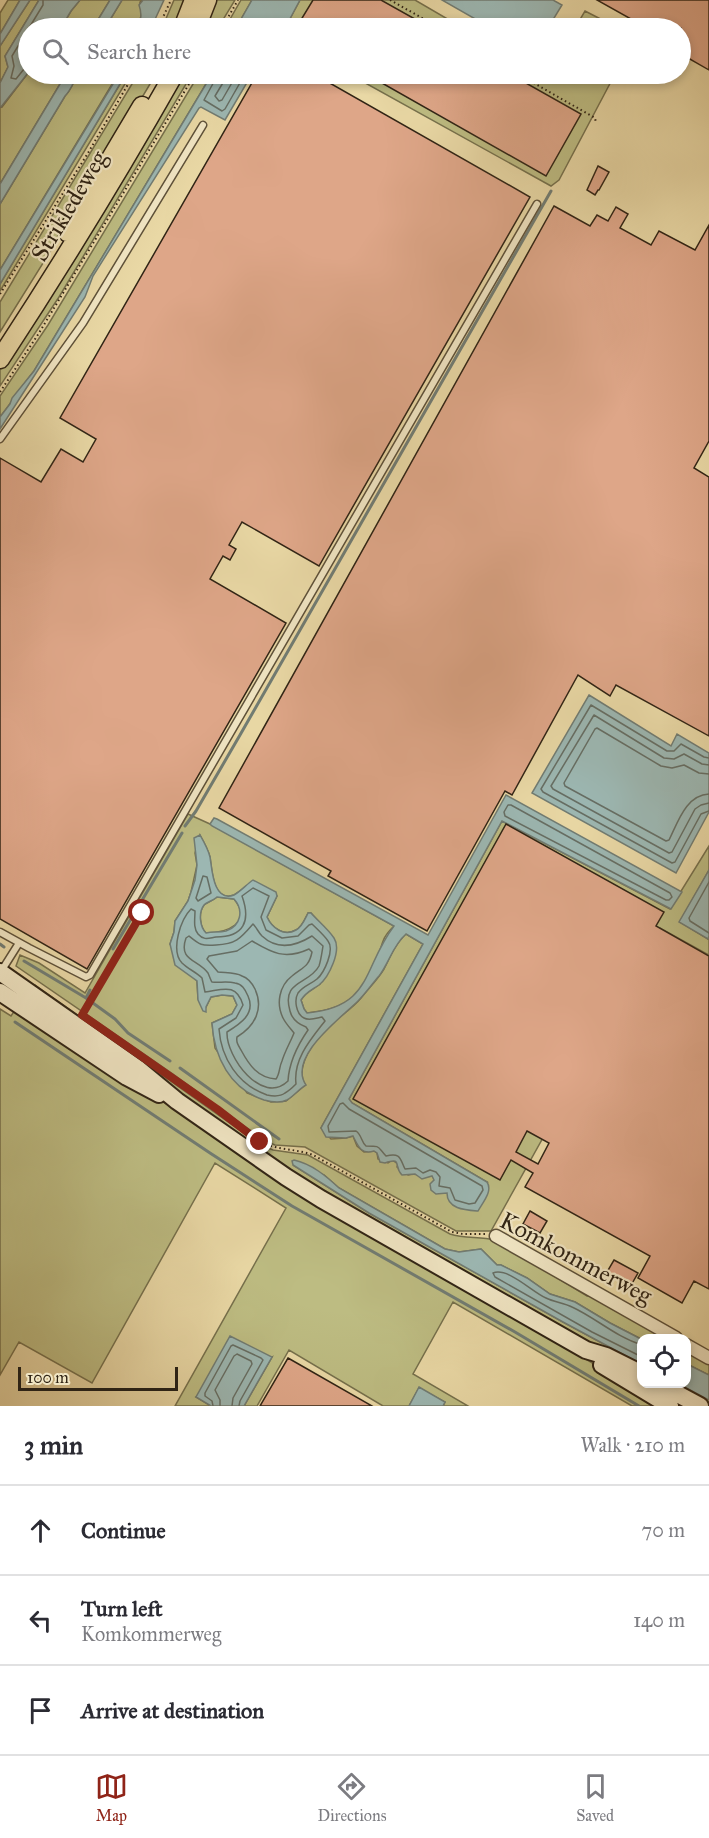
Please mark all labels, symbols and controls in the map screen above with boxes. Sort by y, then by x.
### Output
search box [18,18,691,84]
icon: search [39,35,72,68]
text: Search here [87,38,191,65]
street label: Strikledeweg [24,144,114,267]
route start [128,899,154,925]
route end [246,1128,272,1154]
street label: Komkommerweg [495,1205,658,1311]
map controls [637,1334,691,1388]
button: locate [637,1334,691,1388]
scale bar [18,1364,178,1392]
text: 100 m [27,1368,69,1387]
text: 3 min [24,1429,83,1461]
text: Walk · 210 m [580,1433,685,1457]
icon: ahead [24,1514,57,1547]
text: Continue [81,1517,166,1544]
text: 70 m [642,1518,685,1542]
text: Turn left [81,1595,163,1622]
icon: left [24,1604,57,1637]
text: 140 m [633,1608,685,1632]
text: Komkommerweg [81,1622,221,1646]
icon: arrive [24,1694,57,1727]
text: Arrive at destination [81,1697,264,1724]
tab: Map [95,1770,128,1825]
tab: Directions [318,1770,386,1825]
tab: Saved [576,1770,614,1825]

